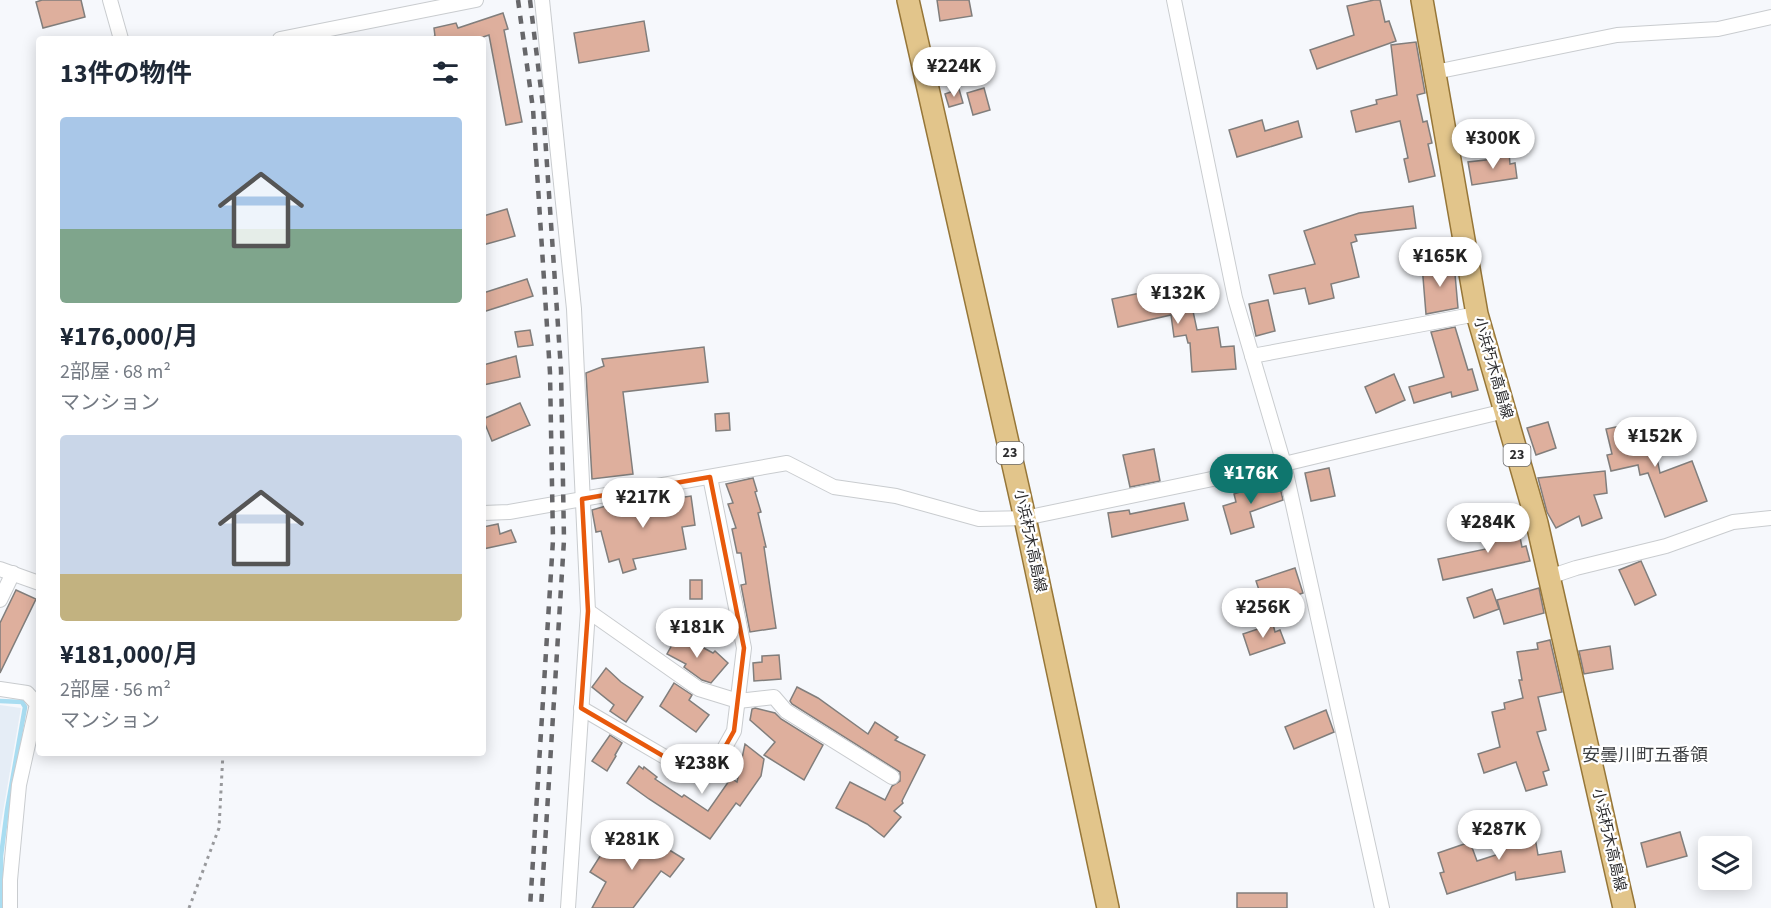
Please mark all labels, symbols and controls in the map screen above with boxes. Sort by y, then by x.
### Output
pin: ¥224K [912,47,996,98]
text: ¥224K [927,52,981,80]
text: 13件の物件 [60,55,191,92]
icon: filters [429,56,462,89]
pin: ¥300K [1451,119,1535,170]
text: ¥300K [1466,124,1520,152]
icon: home [207,156,315,264]
pin: ¥165K [1398,237,1482,288]
text: ¥165K [1413,242,1467,270]
pin: ¥132K [1136,274,1220,325]
text: ¥132K [1151,279,1205,307]
street label: 小浜朽木高島線 [1468,315,1518,421]
text: ¥176,000/月 [60,318,199,355]
text: 2部屋 · 68 m² [60,358,171,386]
text: マンション [60,389,160,417]
pin: ¥152K [1613,417,1697,468]
text: ¥152K [1628,422,1682,450]
road number: 23 [996,442,1024,464]
road number: 23 [1504,444,1530,466]
pin: ¥176K [1209,454,1293,505]
text: ¥176K [1224,459,1278,487]
icon: home [207,474,315,582]
pin: ¥217K [601,478,685,529]
text: ¥217K [616,483,670,511]
street label: 小浜朽木高島線 [1009,487,1051,595]
pin: ¥284K [1446,503,1530,554]
text: ¥284K [1461,508,1515,536]
pin: ¥256K [1221,588,1305,639]
text: ¥256K [1236,593,1290,621]
pin: ¥181K [655,608,739,659]
text: ¥181K [670,613,724,641]
text: ¥181,000/月 [60,636,199,673]
text: 2部屋 · 56 m² [60,676,171,704]
text: マンション [60,707,160,735]
district label: 安曇川町五番領 [1582,743,1708,768]
pin: ¥238K [660,744,744,795]
text: ¥238K [675,749,729,777]
street label: 小浜朽木高島線 [1587,786,1631,894]
pin: ¥287K [1457,810,1541,861]
text: ¥287K [1472,815,1526,843]
pin: ¥281K [590,820,674,871]
text: ¥281K [605,825,659,853]
map controls [1698,836,1752,890]
button: layers [1698,836,1752,890]

